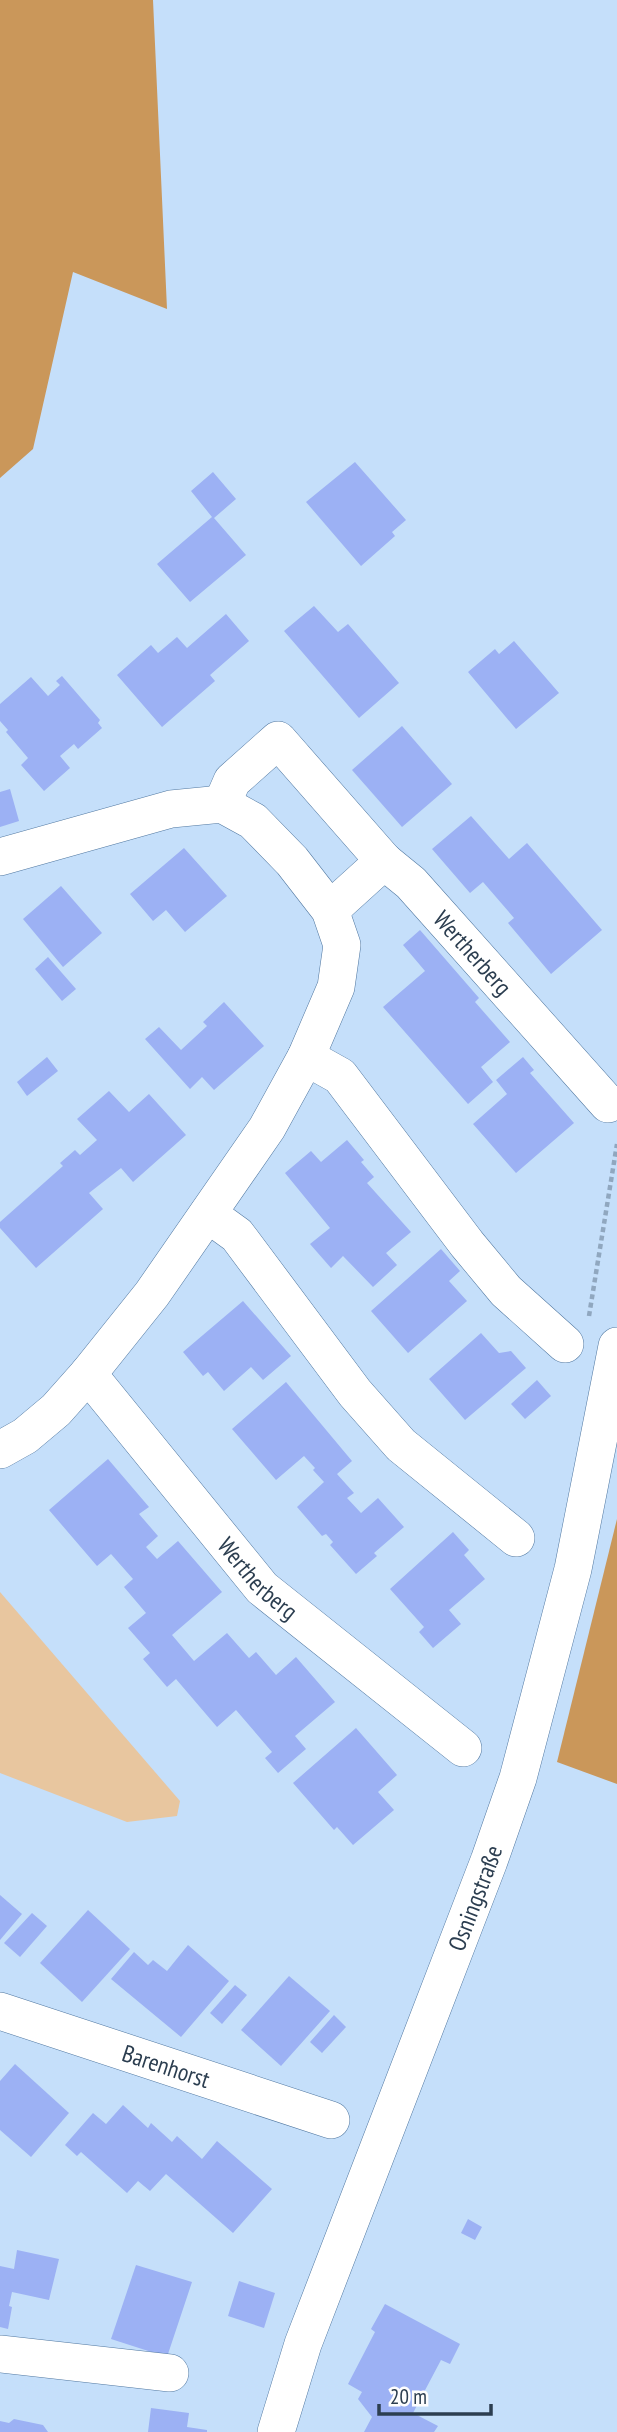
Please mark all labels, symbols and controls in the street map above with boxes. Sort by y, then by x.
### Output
street label: Wertherberg [427,904,519,1001]
street label: Wertherberg [211,1531,304,1626]
street label: Osningstraße [440,1841,509,1955]
street label: Barenhorst [119,2037,214,2095]
scale bar [379,2372,491,2416]
text: 20 m [390,2383,427,2410]

